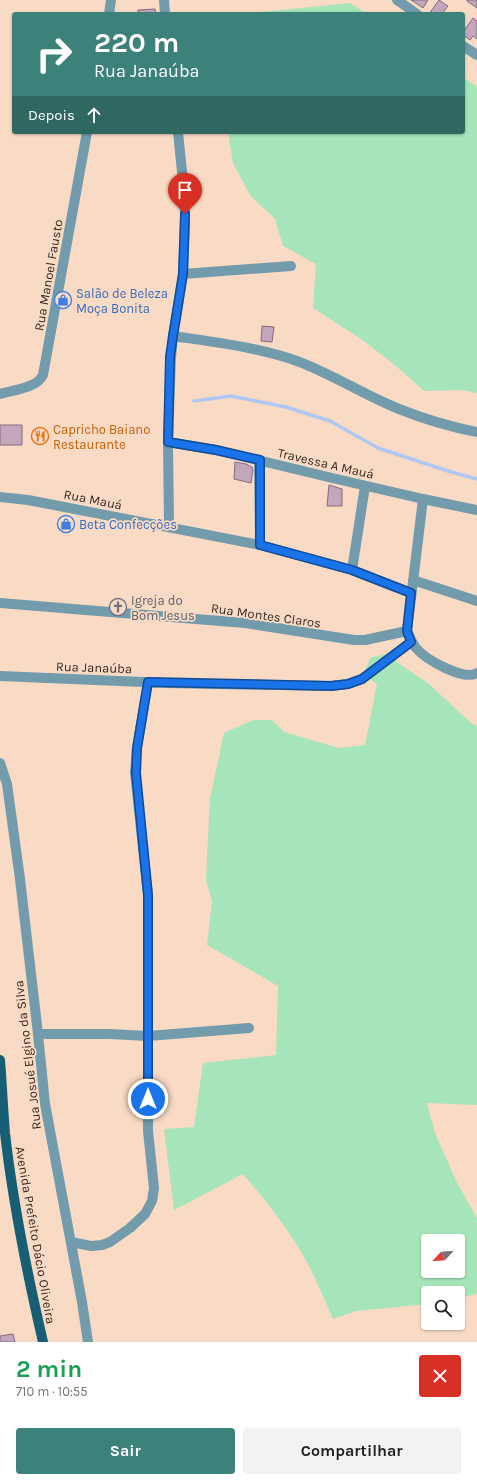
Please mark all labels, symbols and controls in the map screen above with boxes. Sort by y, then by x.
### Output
text: 220 m [94,26,179,59]
icon: right [28,28,80,80]
text: Rua Janaúba [94,60,200,82]
icon: ahead [83,104,105,126]
text: Depois [28,106,75,124]
pin [168,173,202,214]
icon: arrive [174,179,196,201]
street label: Rua Manoel Fausto [31,218,66,332]
place label: Salão de Beleza Moça Bonita [76,286,168,316]
shop icon: Salão de Beleza Moça Bonita [53,290,73,310]
place label: Capricho Baiano Restaurante [53,422,150,452]
restaurant icon: Capricho Baiano Restaurante [30,426,50,446]
street label: Travessa A Mauá [276,445,375,482]
street label: Rua Mauá [62,486,123,513]
shop icon: Beta Confecções [56,514,76,534]
place label: Beta Confecções [79,517,177,532]
place label: Igreja do Bom Jesus [131,593,195,623]
church icon: Igreja do Bom Jesus [108,597,128,617]
street label: Rua Montes Claros [210,600,322,631]
street label: Rua Janaúba [56,659,132,676]
street label: Rua Josué Elgino da Silva [11,980,44,1130]
position arrow [127,1078,169,1120]
street label: Avenida Prefeito Dácio Oliveira [12,1145,59,1325]
north arrow [421,1234,465,1278]
map controls [421,1234,465,1330]
button: search [421,1286,465,1330]
text: 2 min [16,1355,82,1383]
button: close [419,1355,461,1397]
text: 710 m · 10:55 [16,1384,88,1399]
button: Sair [16,1428,235,1474]
button: Compartilhar [243,1428,461,1474]

